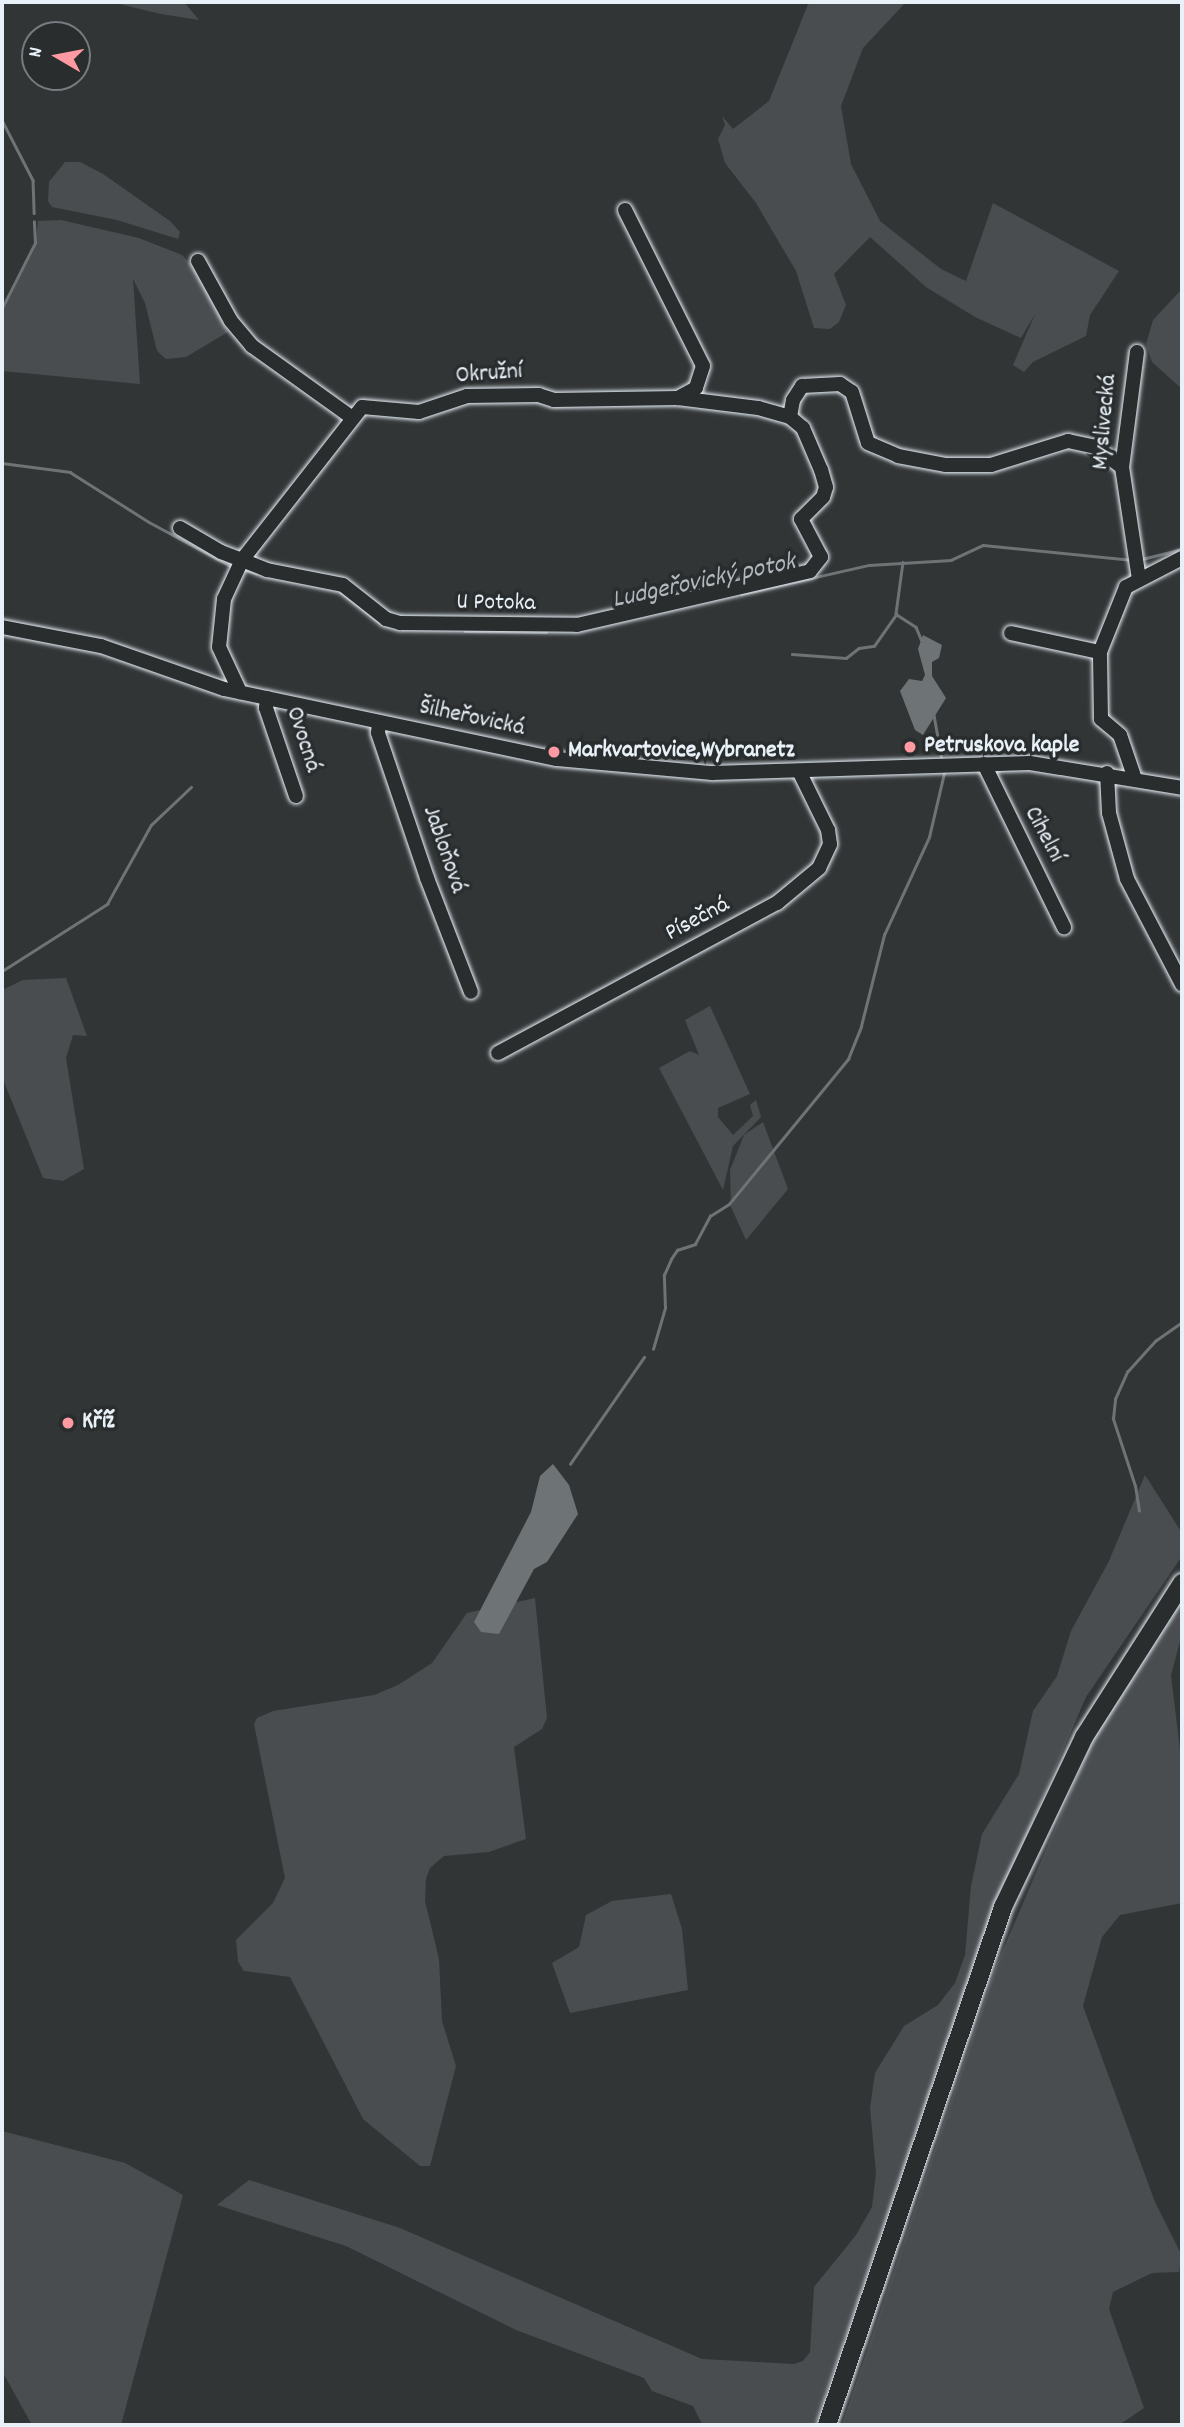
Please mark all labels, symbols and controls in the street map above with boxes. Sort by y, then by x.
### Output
north arrow [21,21,91,91]
text: N [23,46,51,60]
street label: Okružní [455,358,523,392]
street label: Myslivecká [1087,373,1125,471]
water label: Ludgeřovický potok [610,547,798,617]
street label: U Potoka [456,589,536,619]
street label: Šilheřovická [417,694,527,744]
street label: Ovocná [278,704,326,776]
place label: Petruskova kaple [924,733,1079,761]
place label: Markvartovice,Wybranetz [568,738,795,766]
marker: Petruskova kaple [902,739,918,755]
marker: Markvartovice,Wybranetz [546,744,562,760]
street label: Cihelní [1016,802,1070,868]
street label: Jabloňová [415,803,471,897]
street label: Písečná [661,891,735,949]
place label: Kříž [82,1409,115,1437]
marker: Kříž [60,1415,76,1431]

